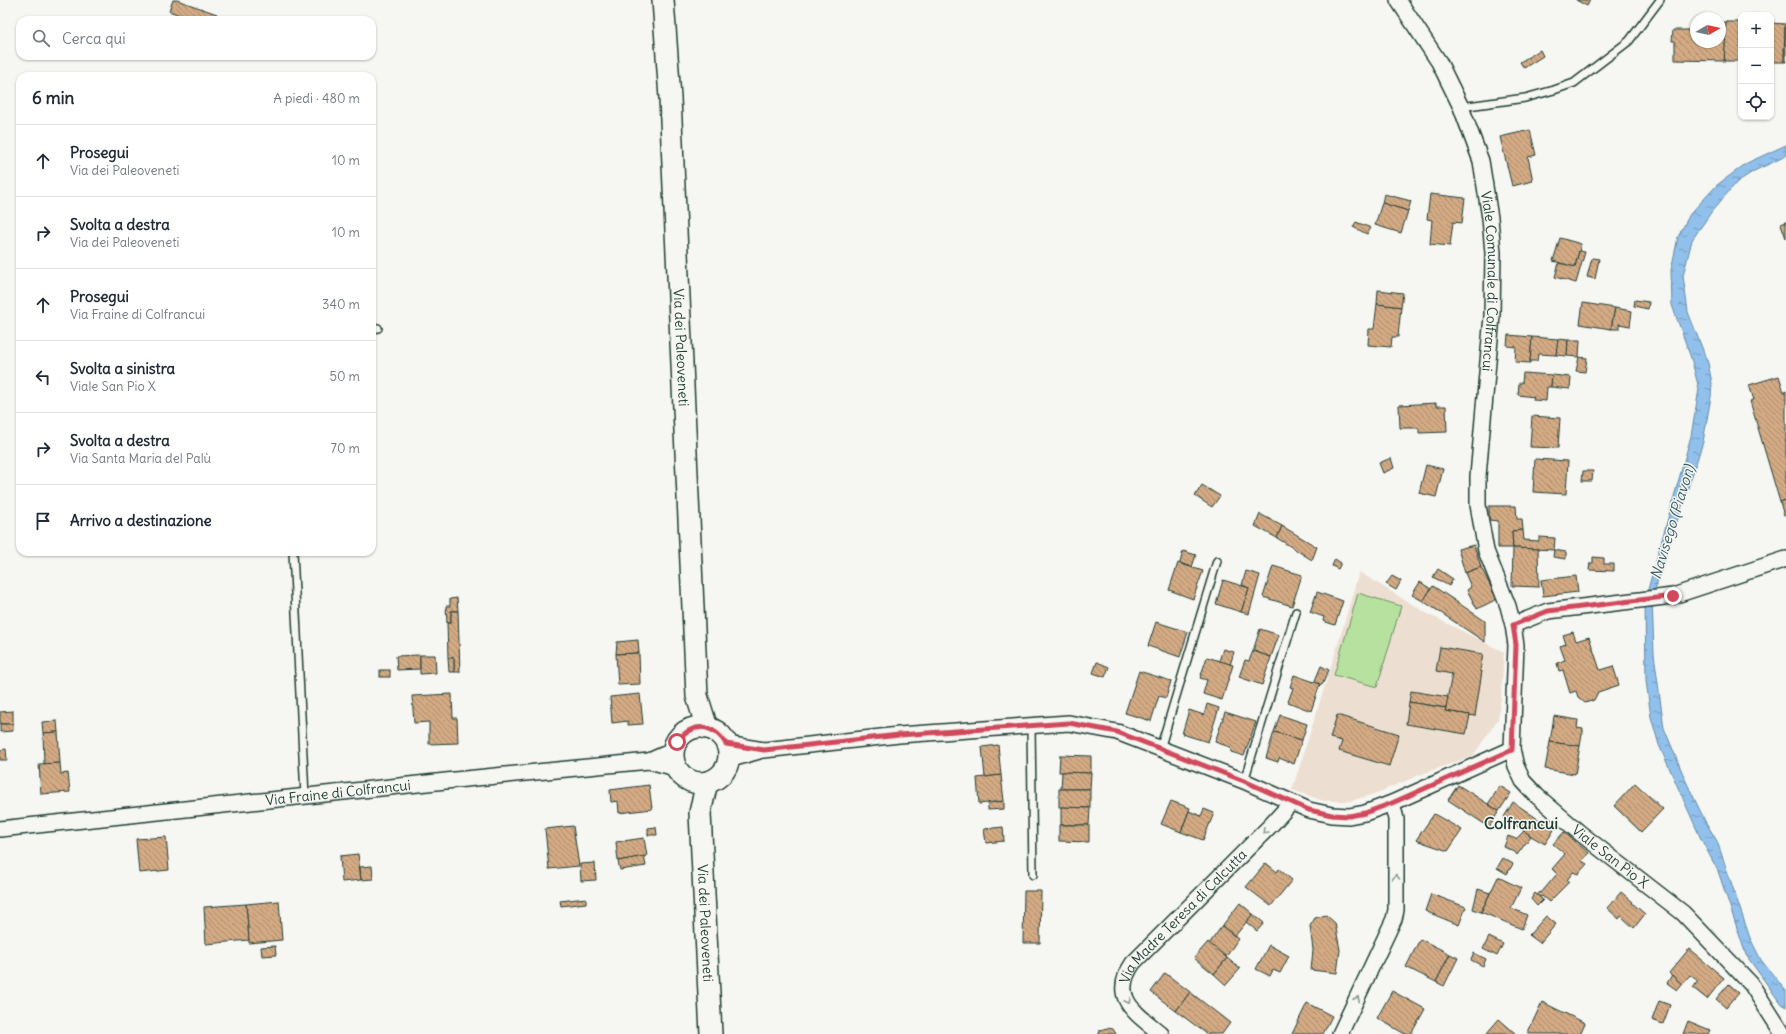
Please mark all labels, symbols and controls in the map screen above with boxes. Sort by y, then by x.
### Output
north arrow [1690,12,1726,48]
map controls [1738,12,1774,120]
button: + [1738,12,1774,48]
search box [16,16,376,60]
icon: search [30,27,52,49]
text: Cerca qui [62,29,126,48]
button: − [1738,48,1774,84]
button: locate [1738,84,1774,120]
text: 6 min [32,87,74,109]
text: A piedi · 480 m [274,90,360,107]
text: Prosegui [70,143,129,162]
icon: ahead [32,150,54,172]
text: 10 m [332,152,360,169]
text: Via dei Paleoveneti [70,162,179,179]
street label: Viale Comunale di Colfrancui [1477,190,1502,372]
text: Svolta a destra [70,215,170,234]
icon: right [32,222,54,244]
text: 10 m [332,224,360,241]
text: Via dei Paleoveneti [70,234,179,251]
text: Prosegui [70,287,129,306]
street label: Via dei Paleoveneti [670,288,693,407]
icon: ahead [32,294,54,316]
text: 340 m [322,296,360,313]
text: Via Fraine di Colfrancui [70,306,205,323]
text: Svolta a sinistra [70,359,175,378]
icon: left [32,366,54,388]
text: 50 m [329,368,360,385]
text: Viale San Pio X [70,378,156,395]
text: Svolta a destra [70,431,170,450]
icon: right [32,438,54,460]
text: 70 m [331,440,360,457]
text: Via Santa Maria del Palù [70,450,211,467]
water label: Navisego (Piavon) [1646,461,1699,582]
icon: arrive [32,510,54,532]
text: Arrivo a destinazione [70,511,212,530]
route end [1664,587,1682,605]
route start [668,733,686,751]
street label: Via Fraine di Colfrancui [265,776,411,809]
district label: Colfrancui [1484,813,1558,833]
street label: Viale San Pio X [1568,821,1653,892]
one-way arrow [1262,826,1270,834]
street label: Via Madre Teresa di Calcutta [1115,845,1251,985]
street label: Via dei Paleoveneti [694,864,717,982]
one-way arrow [1392,874,1400,880]
one-way arrow [1352,995,1360,1003]
one-way arrow [1123,997,1131,1005]

